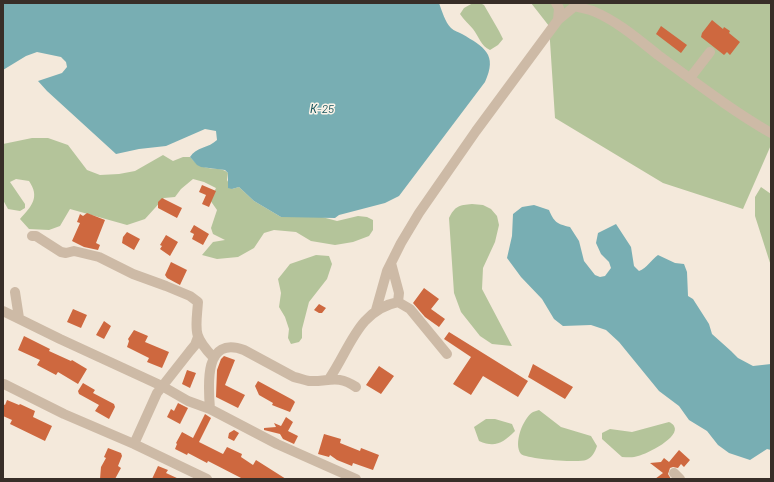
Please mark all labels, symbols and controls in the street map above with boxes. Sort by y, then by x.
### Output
water label: К-25 [310,102,334,116]

